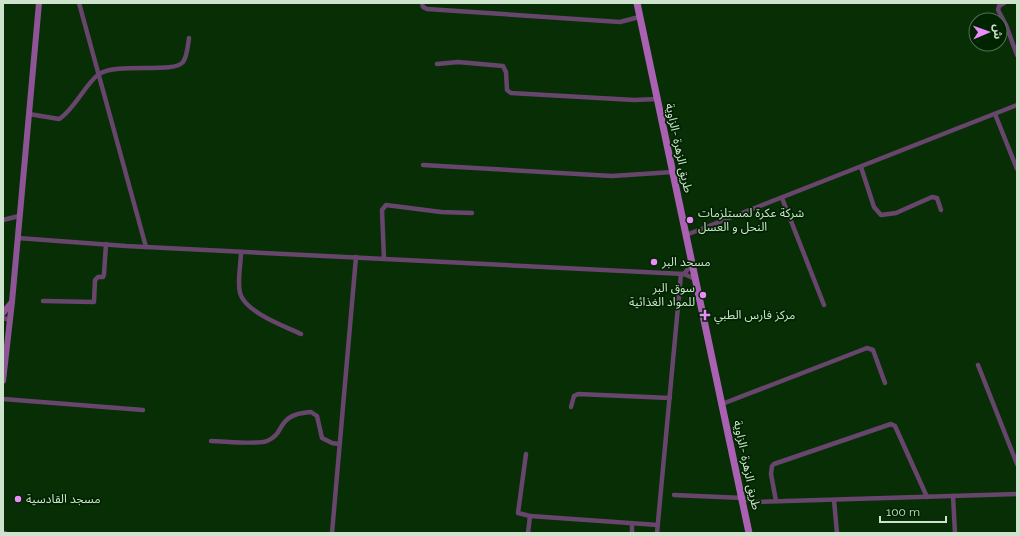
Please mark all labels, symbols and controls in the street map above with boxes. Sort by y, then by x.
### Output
north arrow [968,12,1008,52]
text: ش [991,24,1004,39]
street label: طريق الزهرة -الزاوية [662,102,695,194]
place label: شركة عكرة لمستلزمات النحل و العسل [698,206,804,234]
marker: شركة عكرة لمستلزمات النحل و العسل [685,215,695,225]
place label: مسحد البر [661,255,710,269]
marker: مسحد البر [649,257,659,267]
place label: سوق البر للمواد الغذائية [629,281,695,309]
marker: سوق البر للمواد الغذائية [698,290,708,300]
place label: مركز فارس الطبي [714,308,795,325]
marker: مركز فارس الطبي [699,309,711,321]
street label: طريق الزهرة -الزاوية [730,419,763,511]
place label: مسجد القادسية [26,492,100,506]
marker: مسجد القادسية [13,494,23,504]
scale bar [880,498,946,524]
text: 100 m [886,505,920,519]

